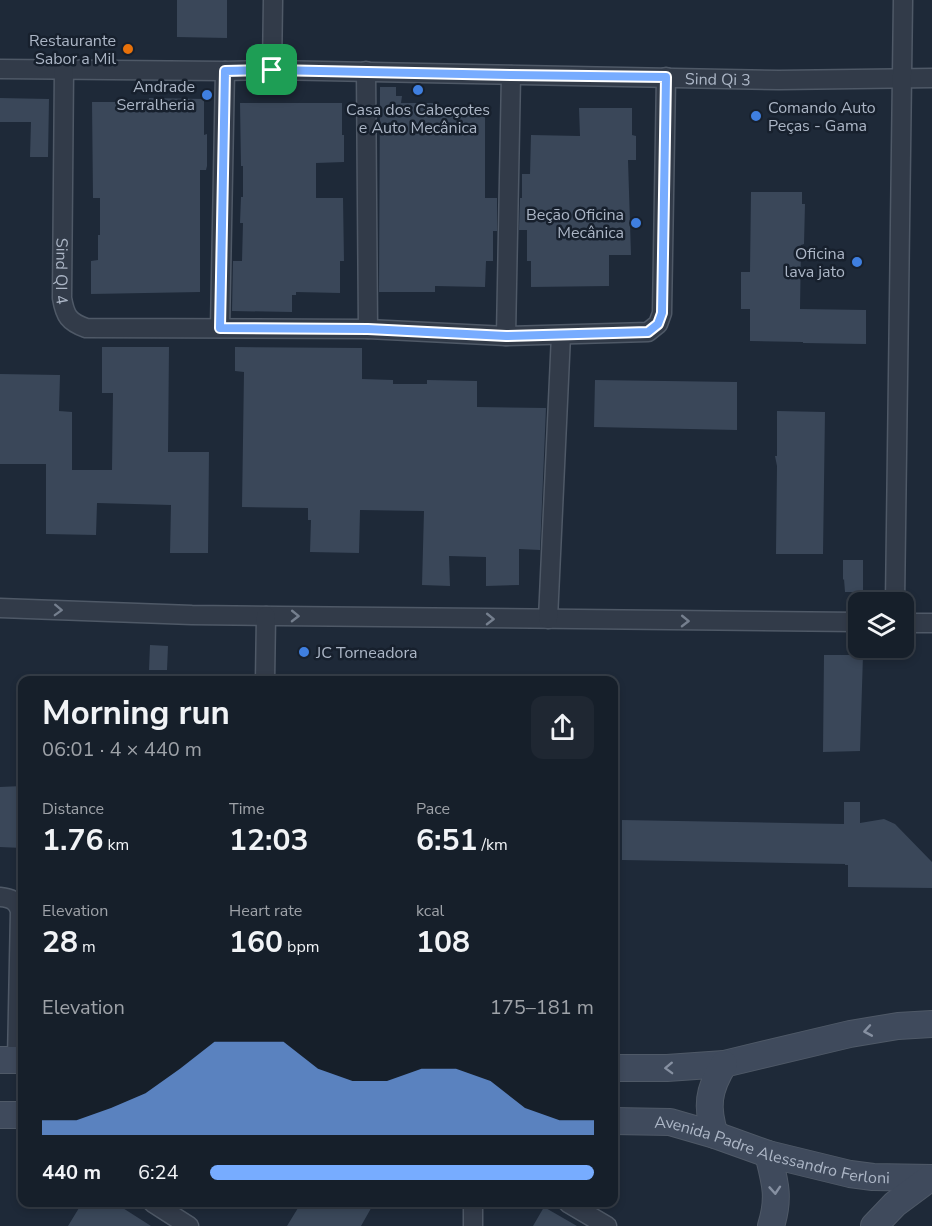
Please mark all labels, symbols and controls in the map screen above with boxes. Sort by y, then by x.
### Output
place label: Restaurante Sabor a Mil [29,30,116,70]
marker: Restaurante Sabor a Mil [121,42,135,56]
pin [246,44,297,95]
icon: arrive [255,53,288,86]
street label: Sind Qi 3 [685,68,751,91]
place label: Andrade Serralheria [117,76,195,116]
marker: Casa dos Cabeçotes e Auto Mecânica [411,83,425,97]
marker: Andrade Serralheria [200,88,214,102]
place label: Comando Auto Peças - Gama [768,97,876,137]
place label: Casa dos Cabeçotes e Auto Mecânica [346,99,490,139]
marker: Comando Auto Peças - Gama [749,109,763,123]
place label: Beção Oficina Mecânica [526,204,624,244]
marker: Beção Oficina Mecânica [629,216,643,230]
street label: Sind QI 4 [50,238,73,307]
place label: Oficina lava jato [785,243,845,283]
marker: Oficina lava jato [850,255,864,269]
map controls [848,592,914,658]
button: layers [848,592,914,658]
one-way arrow [54,604,63,617]
one-way arrow [291,610,300,623]
one-way arrow [486,612,495,625]
one-way arrow [681,615,690,627]
place label: JC Torneadora [315,642,418,664]
marker: JC Torneadora [297,645,311,659]
text: Morning run [42,691,230,736]
button: share [531,696,594,759]
text: 06:01 · 4 × 440 m [42,736,202,763]
text: Distance [42,798,104,820]
text: Time [229,798,265,820]
text: Pace [416,798,450,820]
text: 1.76 [42,820,103,861]
text: 12:03 [229,820,308,861]
text: 6:51 [416,820,477,861]
text: km [103,834,129,856]
text: /km [477,834,508,856]
text: Elevation [42,900,108,922]
text: Heart rate [229,900,302,922]
text: kcal [416,900,444,922]
text: 28 [42,922,78,963]
text: 160 [229,922,283,963]
text: 108 [416,922,470,963]
text: m [78,936,96,958]
text: bpm [283,936,319,958]
text: Elevation [42,994,125,1021]
text: 175–181 m [490,994,594,1021]
one-way arrow [863,1024,873,1037]
one-way arrow [664,1062,673,1074]
street label: Avenida Padre Alessandro Ferloni [654,1112,890,1189]
text: 440 m [42,1159,101,1186]
text: 6:24 [138,1159,179,1186]
one-way arrow [768,1185,781,1195]

